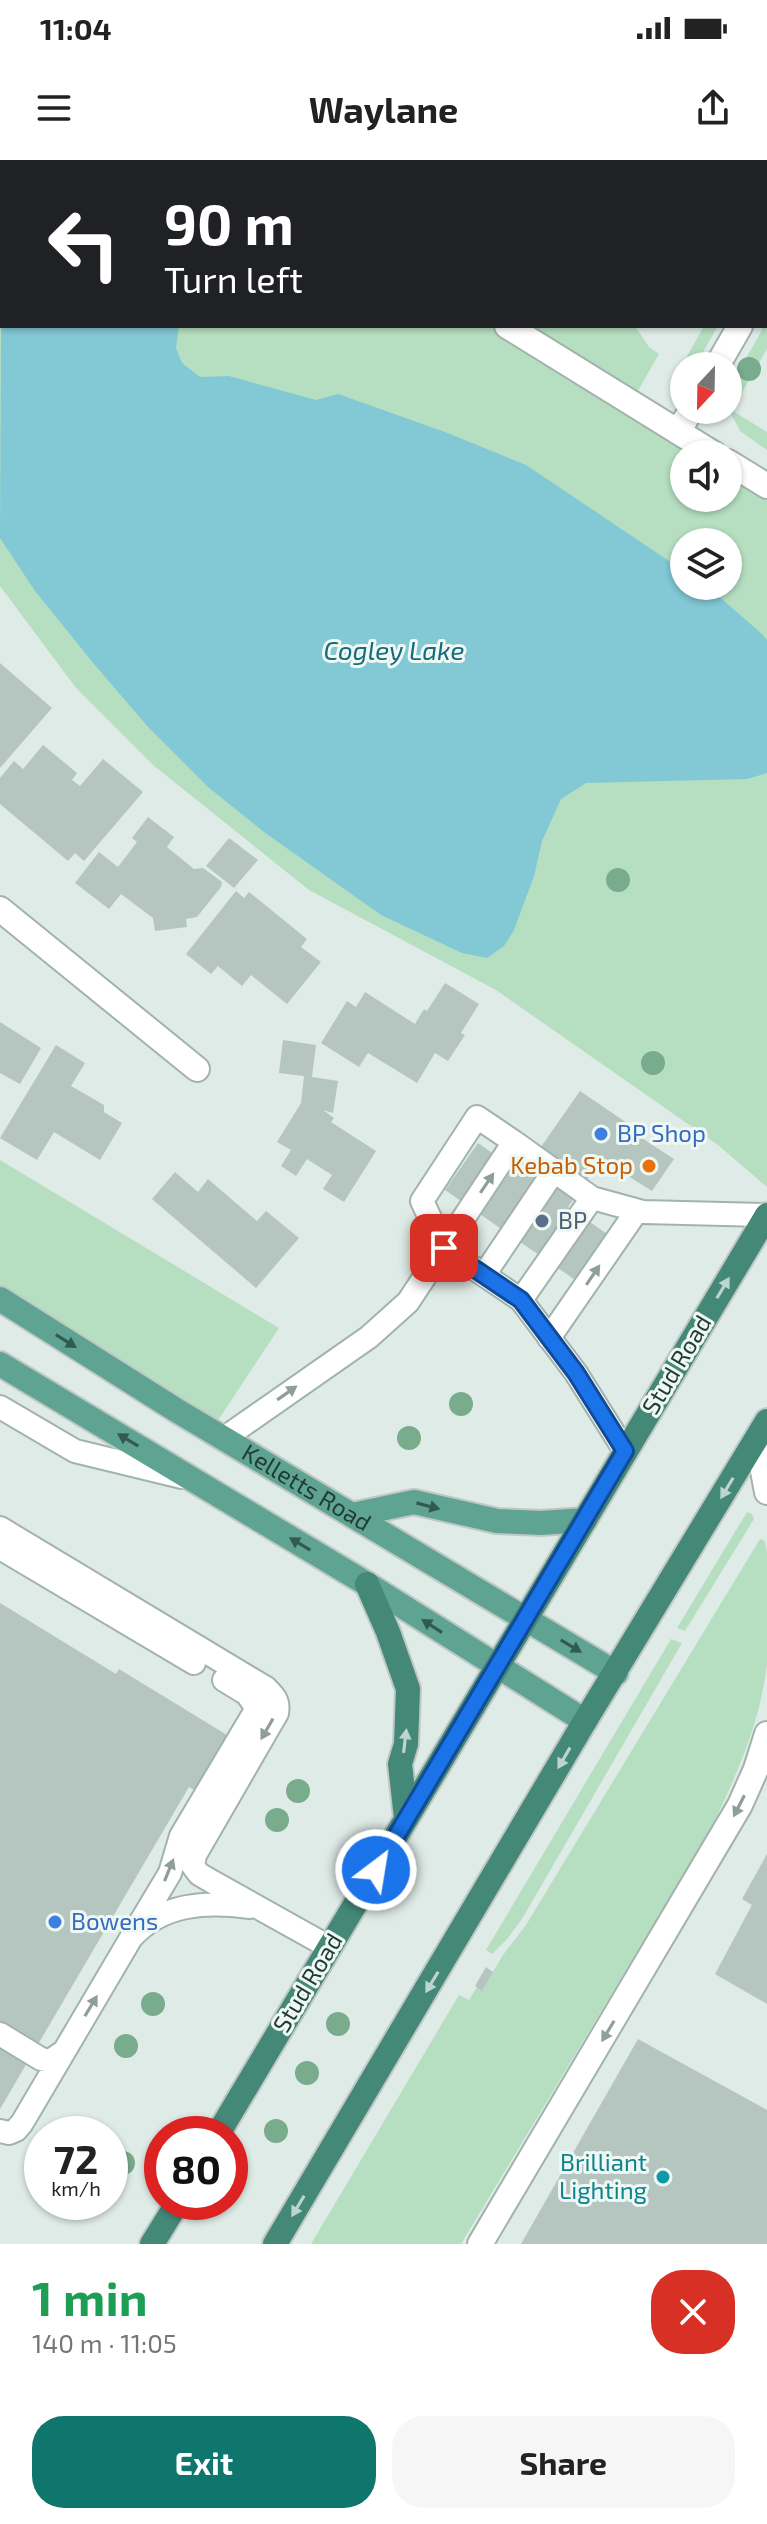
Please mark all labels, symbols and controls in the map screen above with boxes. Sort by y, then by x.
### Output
text: 11:04 [40,10,112,46]
icon: menu [32,86,76,130]
icon: share [691,86,735,130]
text: Waylane [309,87,458,130]
text: 90 m [164,189,294,256]
icon: left [32,192,136,296]
text: Turn left [164,257,303,300]
north arrow [670,352,742,424]
map controls [670,352,742,600]
button: sound [670,440,742,512]
button: layers [670,528,742,600]
water label: Cogley Lake [324,634,465,666]
place label: BP Shop [617,1118,706,1147]
marker: BP Shop [592,1125,610,1143]
place label: Kebab Stop [510,1150,633,1179]
marker: Kebab Stop [640,1157,658,1175]
one-way arrow [479,1172,494,1194]
place label: BP [558,1205,587,1234]
marker: BP [533,1212,551,1230]
pin [410,1214,478,1282]
icon: arrive [422,1226,466,1270]
one-way arrow [585,1264,600,1286]
one-way arrow [716,1277,730,1299]
street label: Stud Road [635,1309,717,1419]
one-way arrow [55,1333,77,1347]
one-way arrow [277,1386,297,1402]
one-way arrow [117,1433,139,1447]
street label: Kelletts Road [237,1437,377,1536]
one-way arrow [720,1477,734,1499]
one-way arrow [417,1500,441,1513]
one-way arrow [289,1537,311,1551]
one-way arrow [421,1619,443,1634]
one-way arrow [560,1639,582,1653]
one-way arrow [261,1718,275,1740]
one-way arrow [398,1729,411,1754]
one-way arrow [557,1747,571,1770]
one-way arrow [732,1795,746,1818]
position arrow [334,1828,418,1912]
one-way arrow [163,1859,176,1882]
place label: Bowens [71,1906,158,1935]
marker: Bowens [46,1913,64,1931]
street label: Stud Road [266,1927,348,2037]
one-way arrow [425,1971,439,1993]
one-way arrow [83,1995,97,2017]
one-way arrow [601,2019,615,2042]
speed limit sign: 80 [144,2116,248,2220]
text: 72 [54,2134,98,2182]
place label: Brilliant Lighting [559,2147,647,2204]
marker: Brilliant Lighting [654,2168,672,2186]
text: km/h [51,2176,101,2200]
one-way arrow [291,2194,305,2217]
text: 1 min [32,2268,148,2326]
button: close [651,2270,735,2354]
text: 140 m · 11:05 [32,2327,177,2358]
button: Exit [32,2416,376,2508]
button: Share [392,2416,735,2508]

